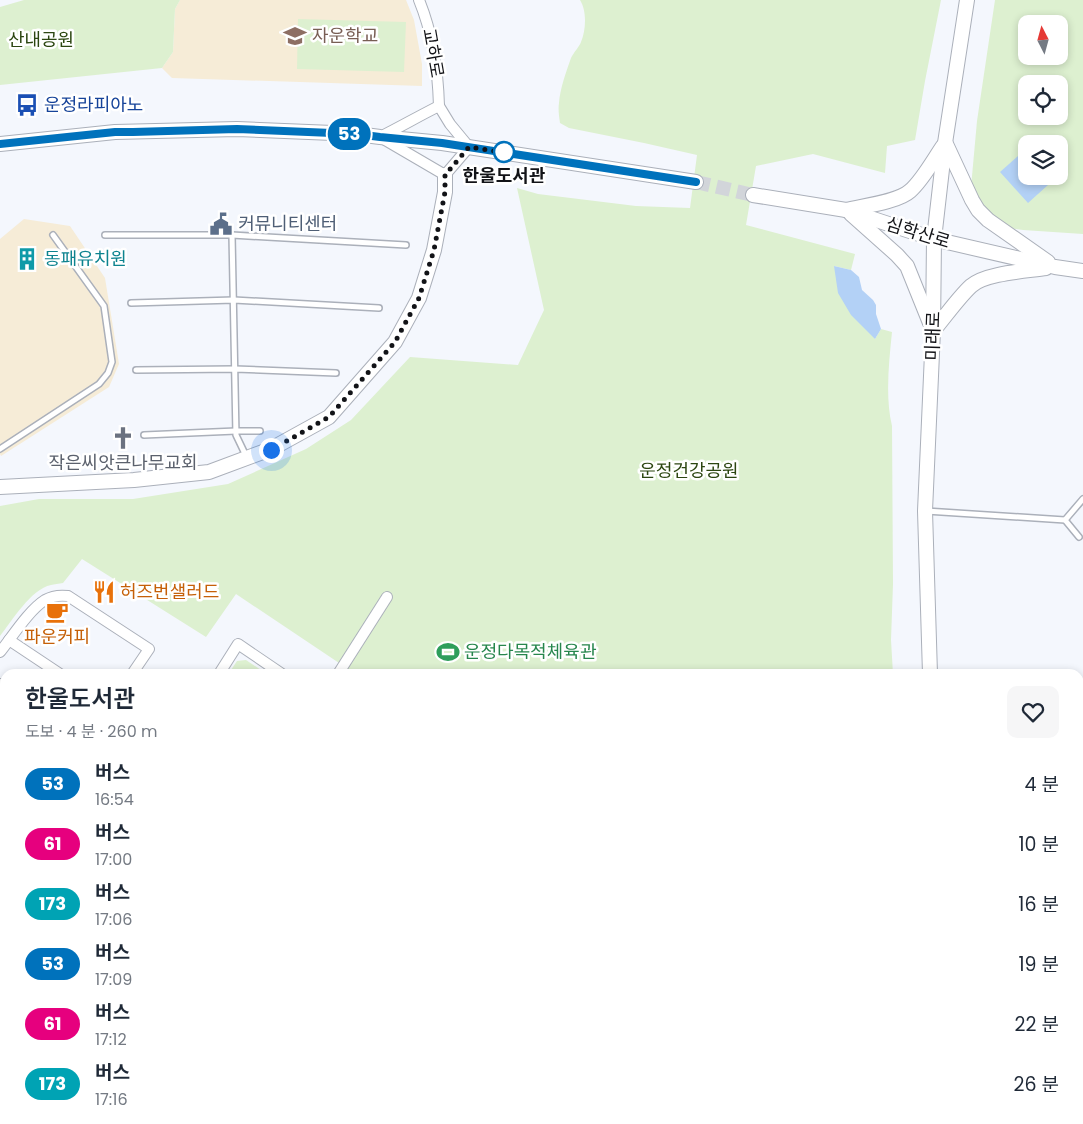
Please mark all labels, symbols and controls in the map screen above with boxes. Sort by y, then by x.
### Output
north arrow [1018,15,1068,65]
map controls [1018,15,1068,185]
school or university icon: 자운학교 [282,23,308,49]
place label: 자운학교 [312,23,378,48]
street label: 교하로 [417,26,450,80]
park label: 산내공원 [8,27,74,52]
button: locate [1018,75,1068,125]
bus stop icon: 운정라피아노 [14,92,40,118]
place label: 운정라피아노 [44,92,143,117]
line badge: 53 [326,118,372,150]
text: 53 [338,121,360,146]
button: layers [1018,135,1068,185]
marker: 한울도서관 [493,141,515,163]
place label: 한울도서관 [463,163,546,188]
public building icon: 커뮤니티센터 [208,211,234,237]
place label: 커뮤니티센터 [238,211,337,236]
street label: 심학산로 [883,211,953,254]
building icon: 동패유치원 [14,246,40,272]
place label: 동패유치원 [44,246,127,271]
street label: 미래로 [919,311,946,361]
church icon: 작은씨앗큰나무교회 [110,425,136,451]
your location [259,438,284,463]
place label: 작은씨앗큰나무교회 [48,450,198,475]
park label: 운정건강공원 [639,458,739,483]
restaurant icon: 허즈번샐러드 [91,579,117,605]
place label: 허즈번샐러드 [120,579,219,604]
cafe icon: 파운커피 [44,599,70,625]
place label: 파운커피 [24,624,90,649]
sports icon: 운정다목적체육관 [435,639,461,665]
place label: 운정다목적체육관 [464,639,597,664]
text: 한울도서관 [25,682,135,715]
button: heart [1007,686,1059,738]
text: 도보 · 4 분 · 260 m [25,720,158,743]
text: 버스 [95,759,130,786]
text: 53 [41,771,64,796]
text: 4 분 [1024,771,1059,798]
text: 16:54 [95,788,134,811]
text: 버스 [95,819,130,846]
text: 61 [43,831,62,856]
text: 10 분 [1018,831,1059,858]
text: 17:00 [95,848,132,871]
text: 버스 [95,879,130,906]
text: 173 [39,891,66,916]
text: 16 분 [1018,891,1059,918]
text: 17:06 [95,908,132,931]
text: 버스 [95,939,130,966]
text: 53 [41,951,64,976]
text: 19 분 [1018,951,1059,978]
text: 17:09 [95,968,132,991]
text: 버스 [95,999,130,1026]
text: 61 [43,1011,62,1036]
text: 22 분 [1015,1011,1059,1038]
text: 17:12 [95,1028,127,1051]
text: 버스 [95,1059,130,1086]
text: 173 [39,1071,66,1096]
text: 26 분 [1013,1071,1059,1098]
text: 17:16 [95,1088,128,1111]

